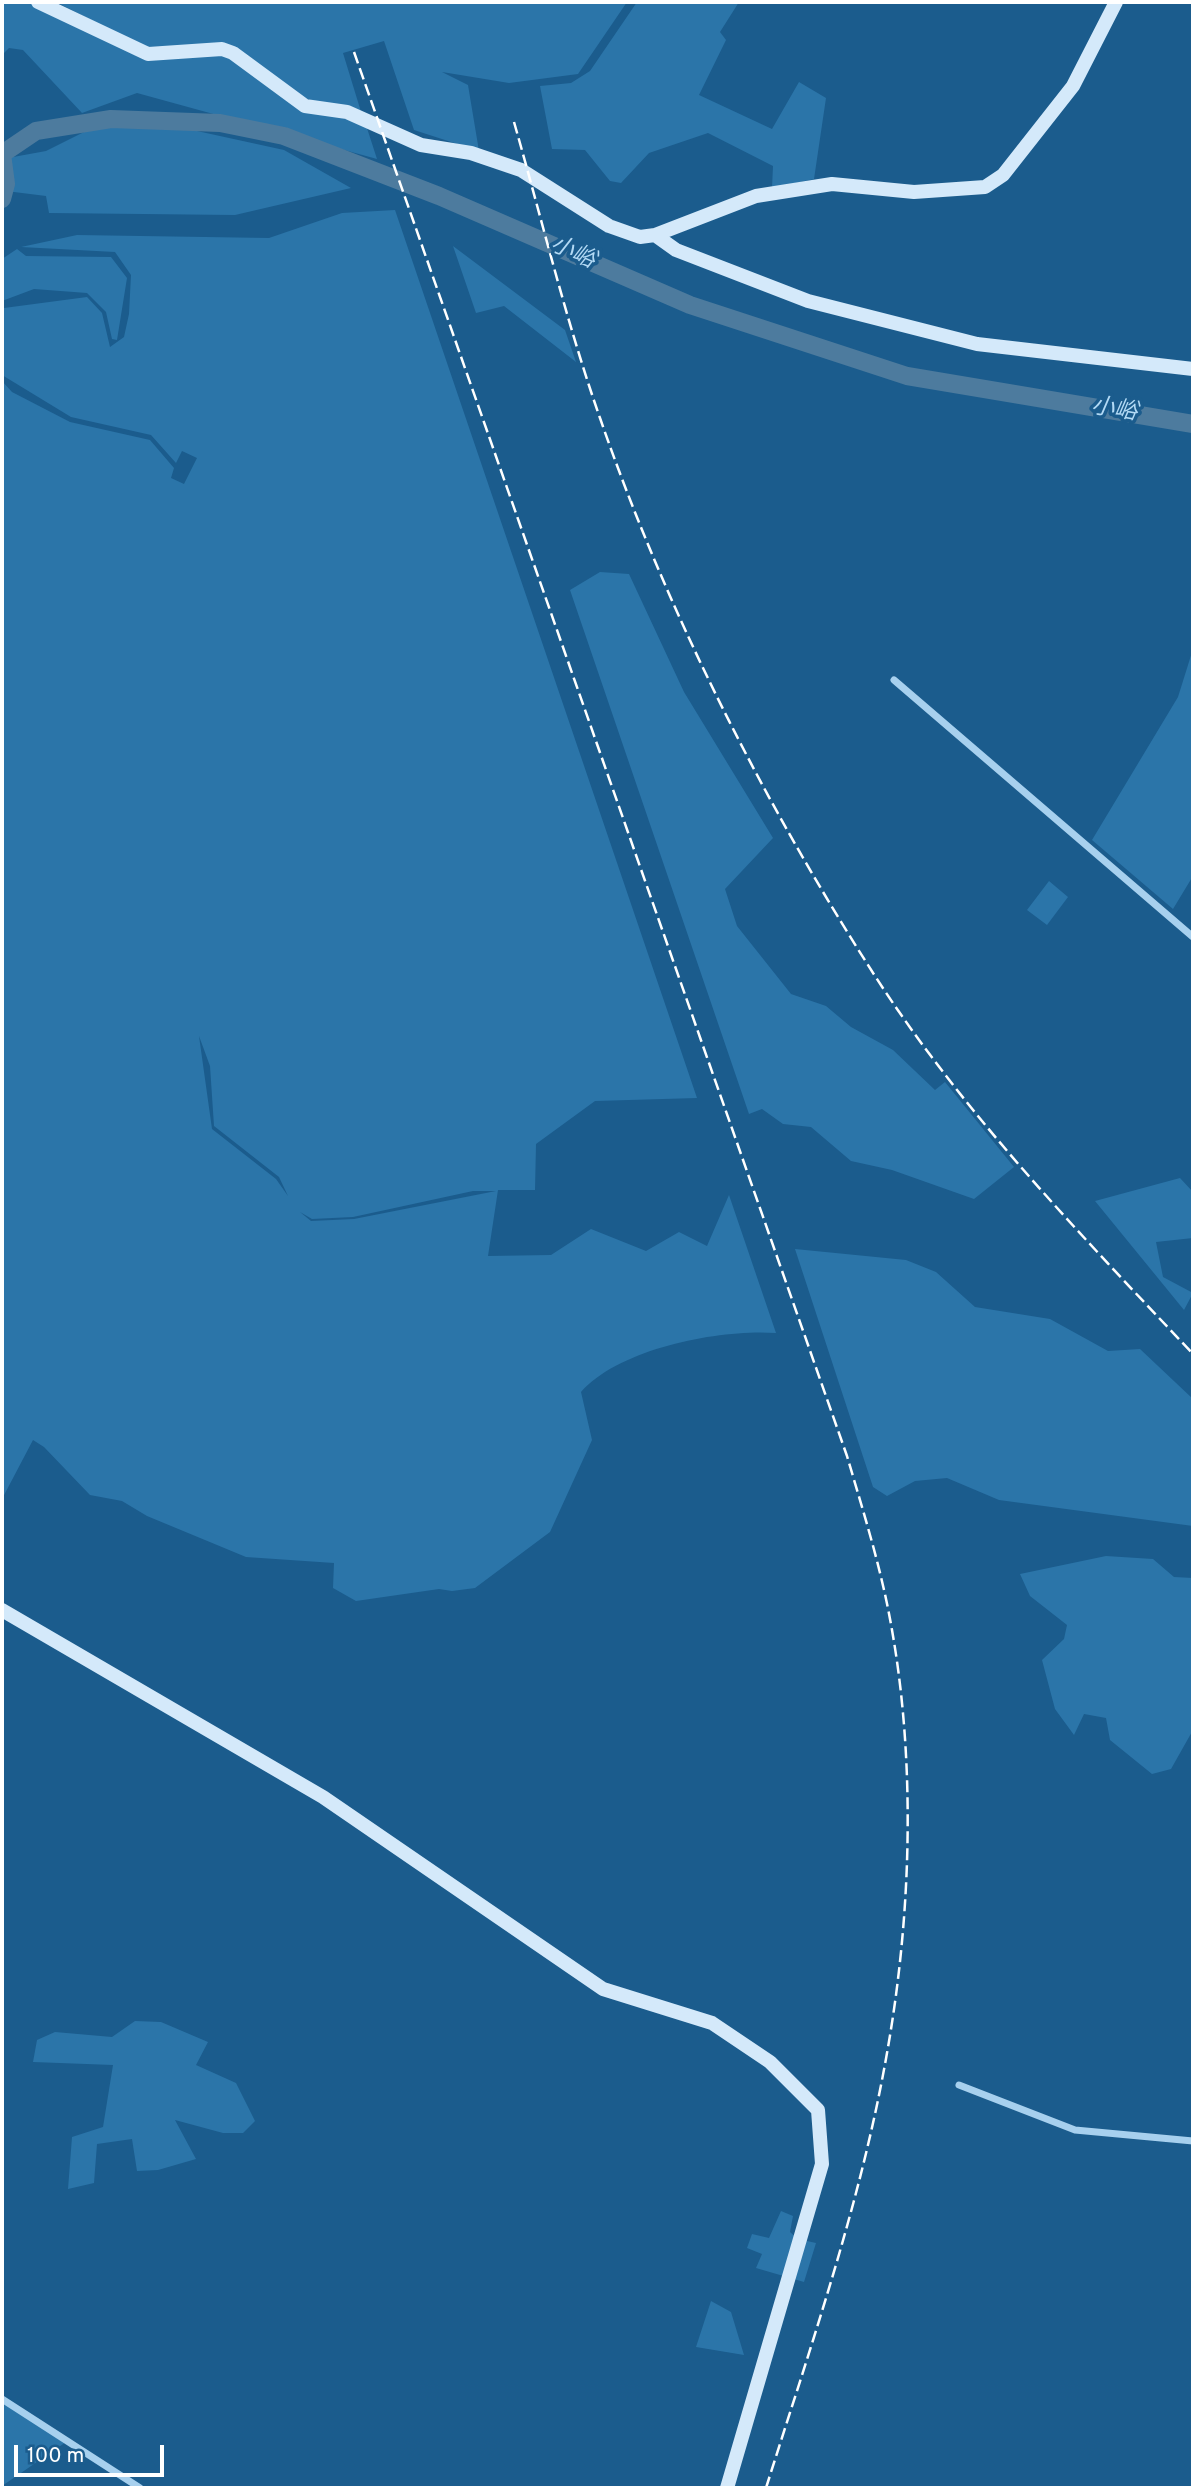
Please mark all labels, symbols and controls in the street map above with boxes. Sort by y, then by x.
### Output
water label: 小峪 [545,232,599,276]
water label: 小峪 [1089,394,1139,428]
scale bar [18,2430,168,2474]
text: 100 m [27,2443,84,2470]

